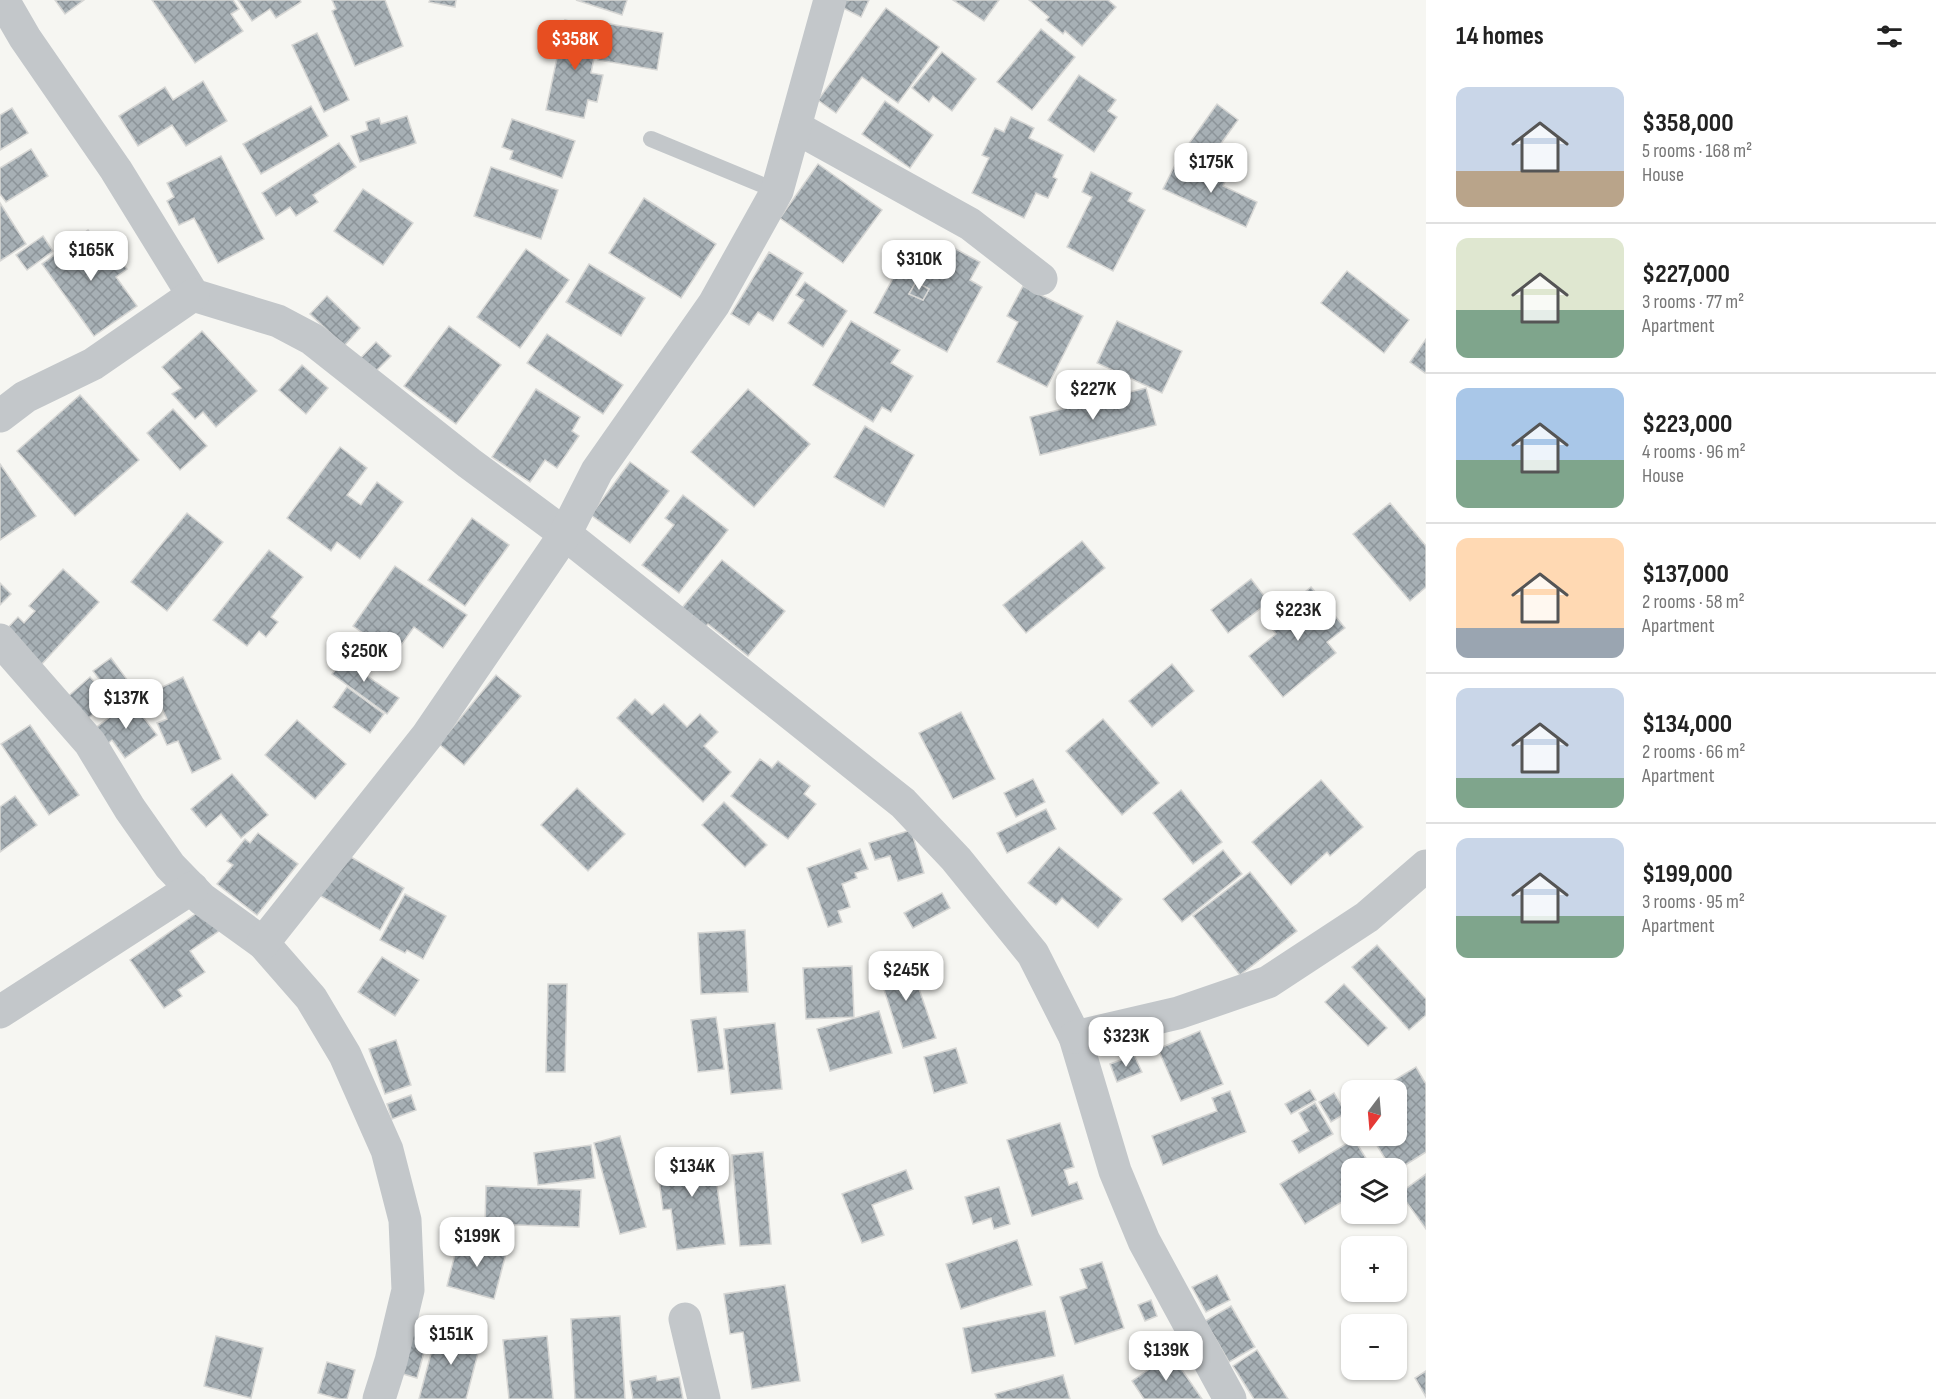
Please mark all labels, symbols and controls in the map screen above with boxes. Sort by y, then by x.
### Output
pin: $358K [533,20,617,71]
icon: filters [1873,20,1906,53]
text: 14 homes [1456,21,1544,52]
text: $358K [551,27,599,51]
text: $358,000 [1642,108,1734,139]
icon: home [1504,111,1576,183]
text: 5 rooms · 168 m² [1642,139,1752,163]
pin: $175K [1169,143,1253,194]
text: $175K [1188,150,1234,174]
text: House [1642,163,1684,187]
pin: $165K [49,231,133,282]
text: $165K [68,238,114,262]
pin: $310K [877,240,961,291]
text: $310K [896,247,942,271]
text: $227,000 [1642,259,1730,290]
icon: home [1504,262,1576,334]
text: 3 rooms · 77 m² [1642,290,1744,314]
text: Apartment [1642,314,1715,338]
pin: $227K [1051,370,1135,421]
text: $227K [1070,377,1116,401]
text: $223,000 [1642,409,1732,440]
icon: home [1504,412,1576,484]
text: 4 rooms · 96 m² [1642,440,1746,464]
text: House [1642,464,1684,488]
text: $137,000 [1642,559,1729,590]
icon: home [1504,562,1576,634]
text: 2 rooms · 58 m² [1642,590,1745,614]
pin: $223K [1256,591,1340,642]
text: $223K [1275,598,1321,622]
text: Apartment [1642,614,1715,638]
pin: $250K [322,632,406,683]
text: $250K [340,639,388,663]
pin: $137K [84,679,168,730]
text: $137K [103,686,149,710]
text: $134,000 [1642,709,1732,740]
icon: home [1504,712,1576,784]
text: 2 rooms · 66 m² [1642,740,1746,764]
text: Apartment [1642,764,1715,788]
text: $199,000 [1642,859,1733,890]
icon: home [1504,862,1576,934]
text: 3 rooms · 95 m² [1642,890,1745,914]
text: Apartment [1642,914,1715,938]
pin: $245K [864,951,948,1002]
text: $245K [883,958,929,982]
pin: $323K [1084,1017,1168,1068]
text: $323K [1103,1024,1149,1048]
north arrow [1341,1080,1407,1146]
map controls [1341,1080,1407,1380]
pin: $134K [650,1147,734,1198]
text: $134K [669,1154,715,1178]
button: layers [1341,1158,1407,1224]
pin: $199K [435,1217,519,1268]
text: $199K [454,1224,500,1248]
button: + [1341,1236,1407,1302]
button: − [1341,1314,1407,1380]
pin: $151K [409,1315,493,1366]
text: $151K [429,1322,473,1346]
pin: $139K [1124,1331,1208,1382]
text: $139K [1143,1338,1189,1362]

